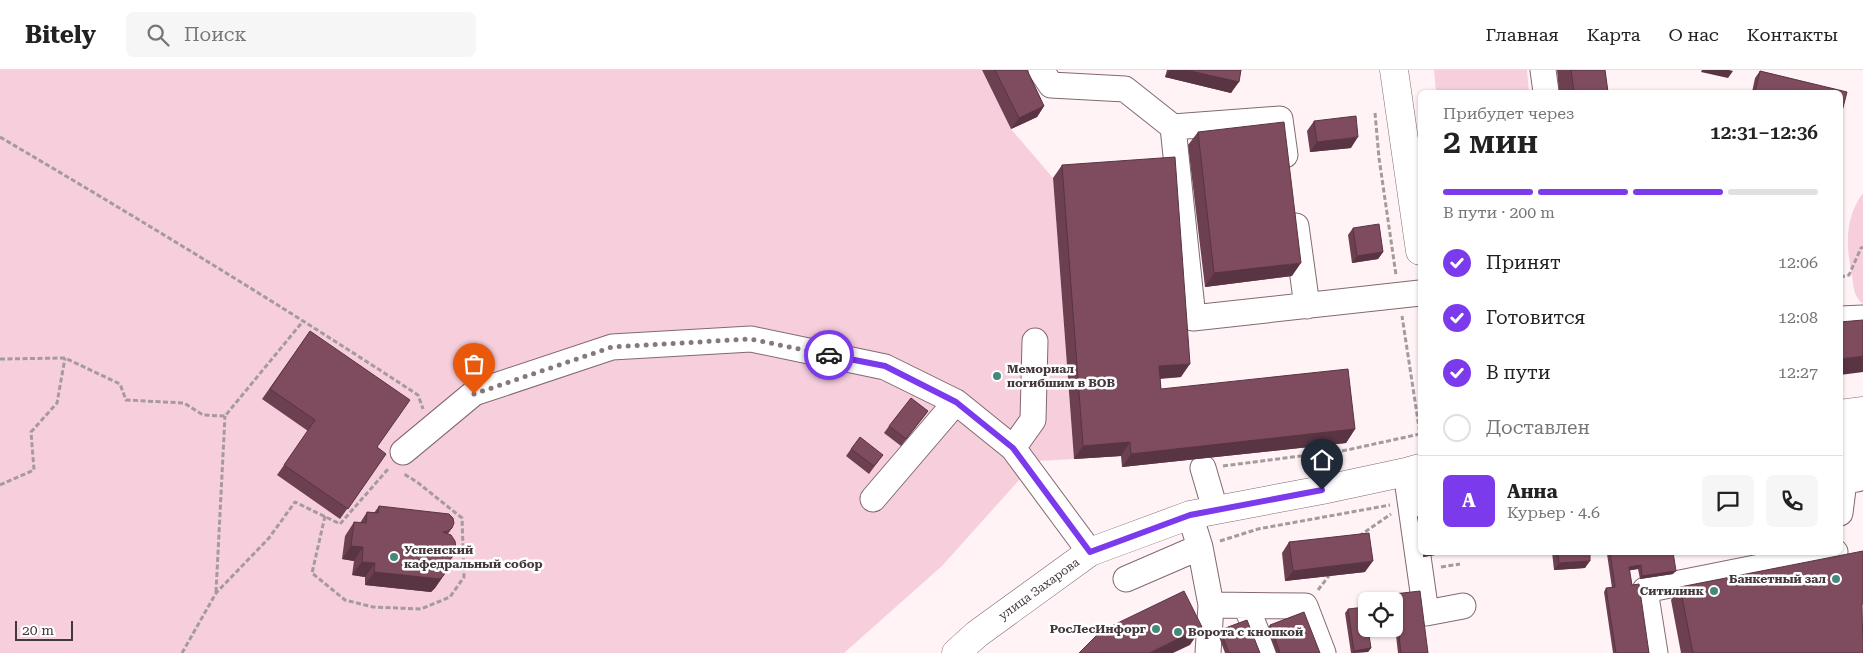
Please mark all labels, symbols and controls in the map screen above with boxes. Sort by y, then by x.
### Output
search box [126,12,476,57]
text: Bitely [25,21,96,49]
icon: search [144,21,172,49]
text: Поиск [184,23,247,46]
text: Главная [1486,24,1559,45]
text: Карта [1587,24,1641,45]
text: О нас [1669,24,1719,45]
text: Контакты [1747,24,1838,45]
text: Прибудет через [1443,104,1574,123]
text: 12:31–12:36 [1710,121,1818,144]
text: 2 мин [1443,123,1538,161]
text: В пути · 200 m [1443,203,1555,222]
icon: check [1443,249,1471,277]
text: Принят [1486,251,1561,274]
text: 12:06 [1778,253,1818,272]
icon: check [1443,304,1471,332]
text: Готовится [1486,306,1585,329]
text: 12:08 [1778,308,1818,327]
courier [804,330,854,380]
icon: car [815,341,843,369]
pin [453,343,495,394]
icon: bag [460,350,488,378]
icon: check [1443,359,1471,387]
text: В пути [1486,361,1550,384]
place label: Мемориал погибшим в ВОВ [1007,362,1115,390]
text: 12:27 [1778,363,1818,382]
marker: Мемориал погибшим в ВОВ [991,370,1003,382]
text: Доставлен [1486,416,1590,439]
pin [1301,439,1343,490]
icon: home [1308,446,1336,474]
button: chat [1702,475,1754,527]
button: phone [1766,475,1818,527]
text: Анна [1507,480,1558,503]
text: А [1462,489,1476,512]
text: Курьер · 4.6 [1507,503,1600,522]
place label: Успенский кафедральный собор [404,543,543,571]
marker: Успенский кафедральный собор [388,551,400,563]
street label: улица Захарова [996,555,1082,623]
place label: Банкетный зал [1729,572,1827,586]
marker: Банкетный зал [1830,573,1842,585]
place label: Ситилинк [1640,584,1705,598]
marker: Ситилинк [1708,585,1720,597]
map controls [1358,592,1403,637]
button: locate [1358,592,1403,637]
scale bar [15,618,72,641]
text: 20 m [22,622,54,638]
place label: РосЛесИнфорг [1050,622,1146,636]
marker: РосЛесИнфорг [1150,623,1162,635]
place label: Ворота с кнопкой [1188,625,1303,639]
marker: Ворота с кнопкой [1172,626,1184,638]

